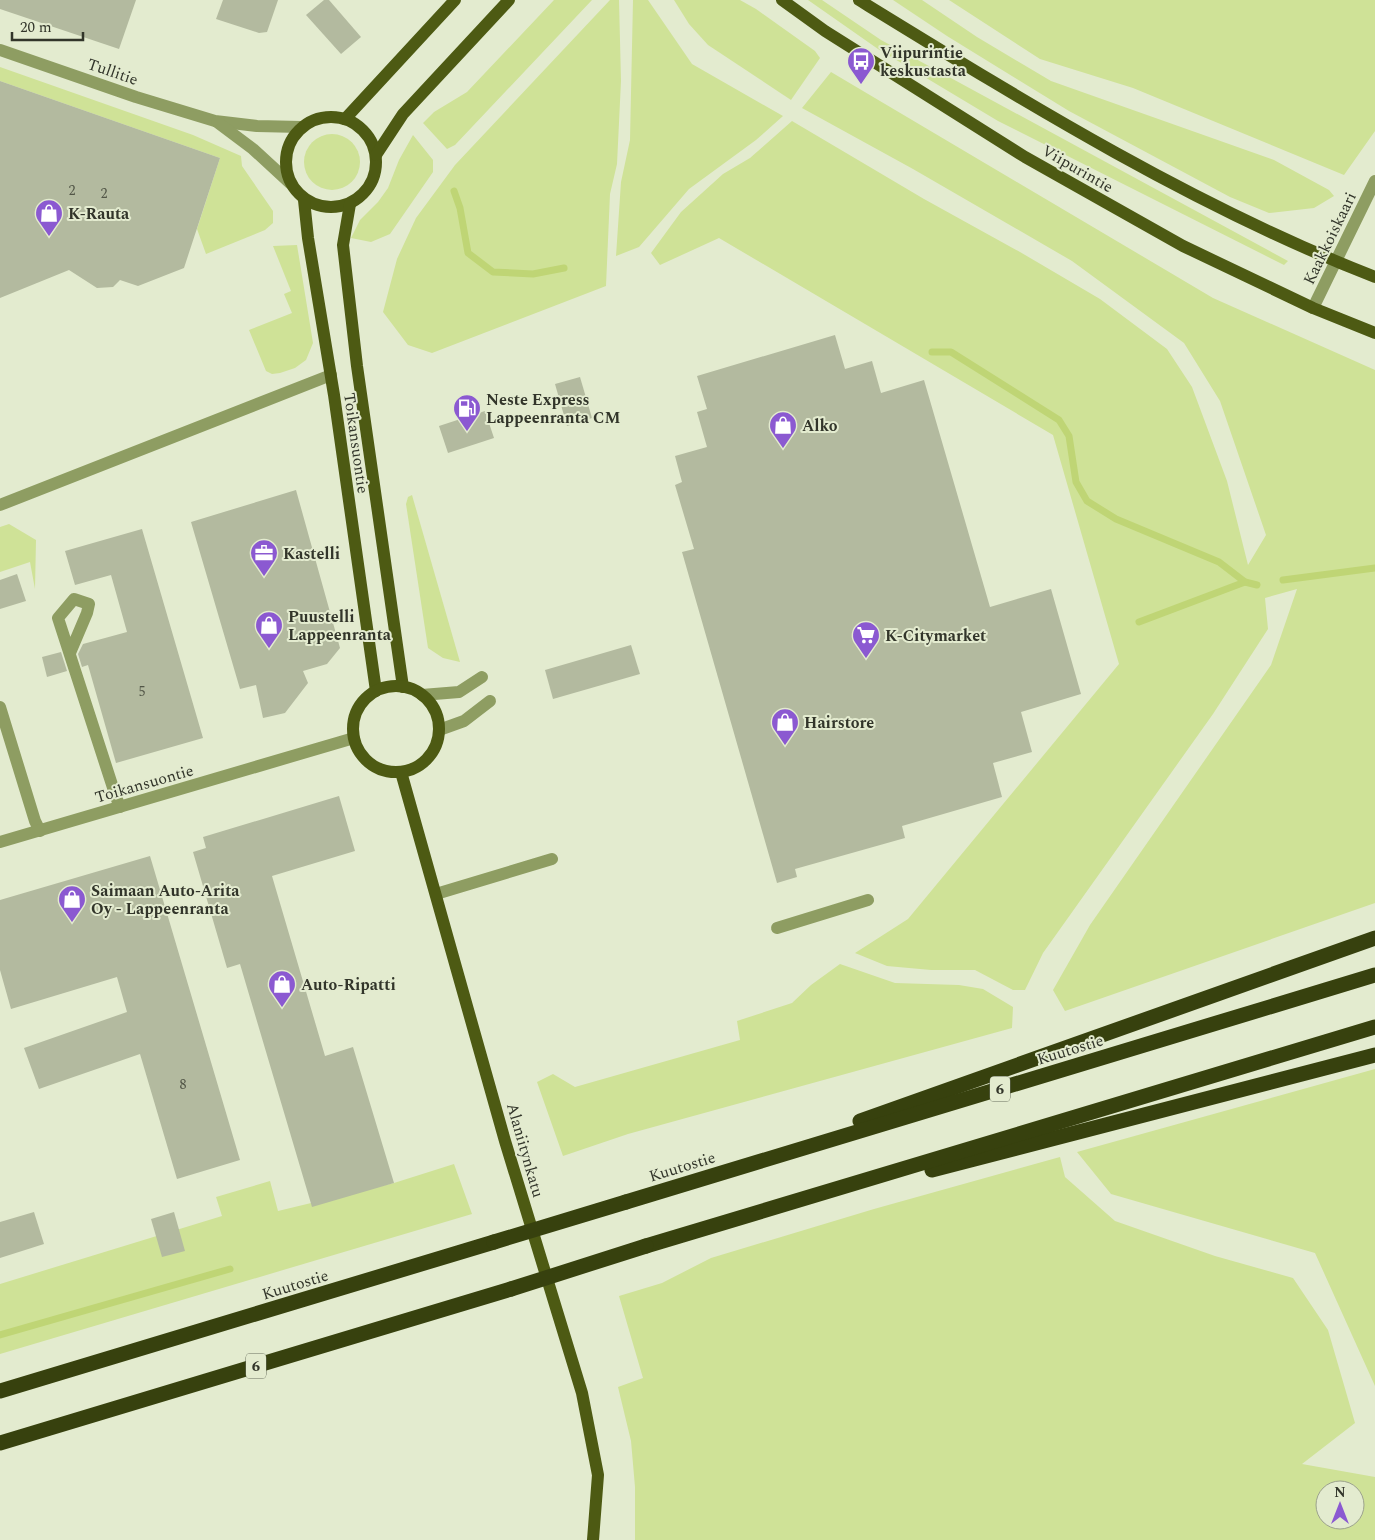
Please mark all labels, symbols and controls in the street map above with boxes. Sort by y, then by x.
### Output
scale bar [12,10,84,42]
text: 20 m [20,16,52,39]
place label: Viipurintie keskustasta [880,41,967,83]
bus stop icon: Viipurintie keskustasta [846,46,876,85]
street label: Tullitie [84,52,141,92]
street label: Viipurintie [1037,139,1118,199]
house number: 2 [69,180,76,201]
house number: 2 [101,183,108,204]
street label: Kaakkoiskaari [1297,188,1363,289]
shop icon: K-Rauta [34,198,64,237]
place label: K-Rauta [68,202,130,226]
place label: Neste Express Lappeenranta CM [486,388,620,430]
street label: Toikansuontie [337,391,375,495]
fuel station icon: Neste Express Lappeenranta CM [452,393,482,432]
shop icon: Alko [768,410,798,449]
place label: Alko [802,414,838,438]
office icon: Kastelli [249,538,279,577]
place label: Kastelli [283,542,340,566]
place label: Puustelli Lappeenranta [288,605,392,647]
shop icon: Puustelli Lappeenranta [254,610,284,649]
supermarket icon: K-Citymarket [851,620,881,659]
place label: K-Citymarket [885,624,986,648]
house number: 5 [139,681,146,702]
shop icon: Hairstore [770,707,800,746]
place label: Hairstore [804,711,874,735]
street label: Toikansuontie [92,758,196,810]
place label: Saimaan Auto-Arita Oy - Lappeenranta [91,879,240,921]
shop icon: Saimaan Auto-Arita Oy - Lappeenranta [57,884,87,923]
shop icon: Auto-Ripatti [267,969,297,1008]
place label: Auto-Ripatti [301,973,396,997]
street label: Kuutostie [1034,1028,1107,1071]
house number: 8 [180,1074,187,1095]
road number: 6 [990,1076,1010,1102]
street label: Alaniitynkatu [500,1100,550,1200]
street label: Kuutostie [646,1145,719,1188]
street label: Kuutostie [259,1263,332,1306]
road number: 6 [246,1354,266,1378]
north arrow [1315,1480,1365,1530]
text: N [1334,1482,1346,1503]

